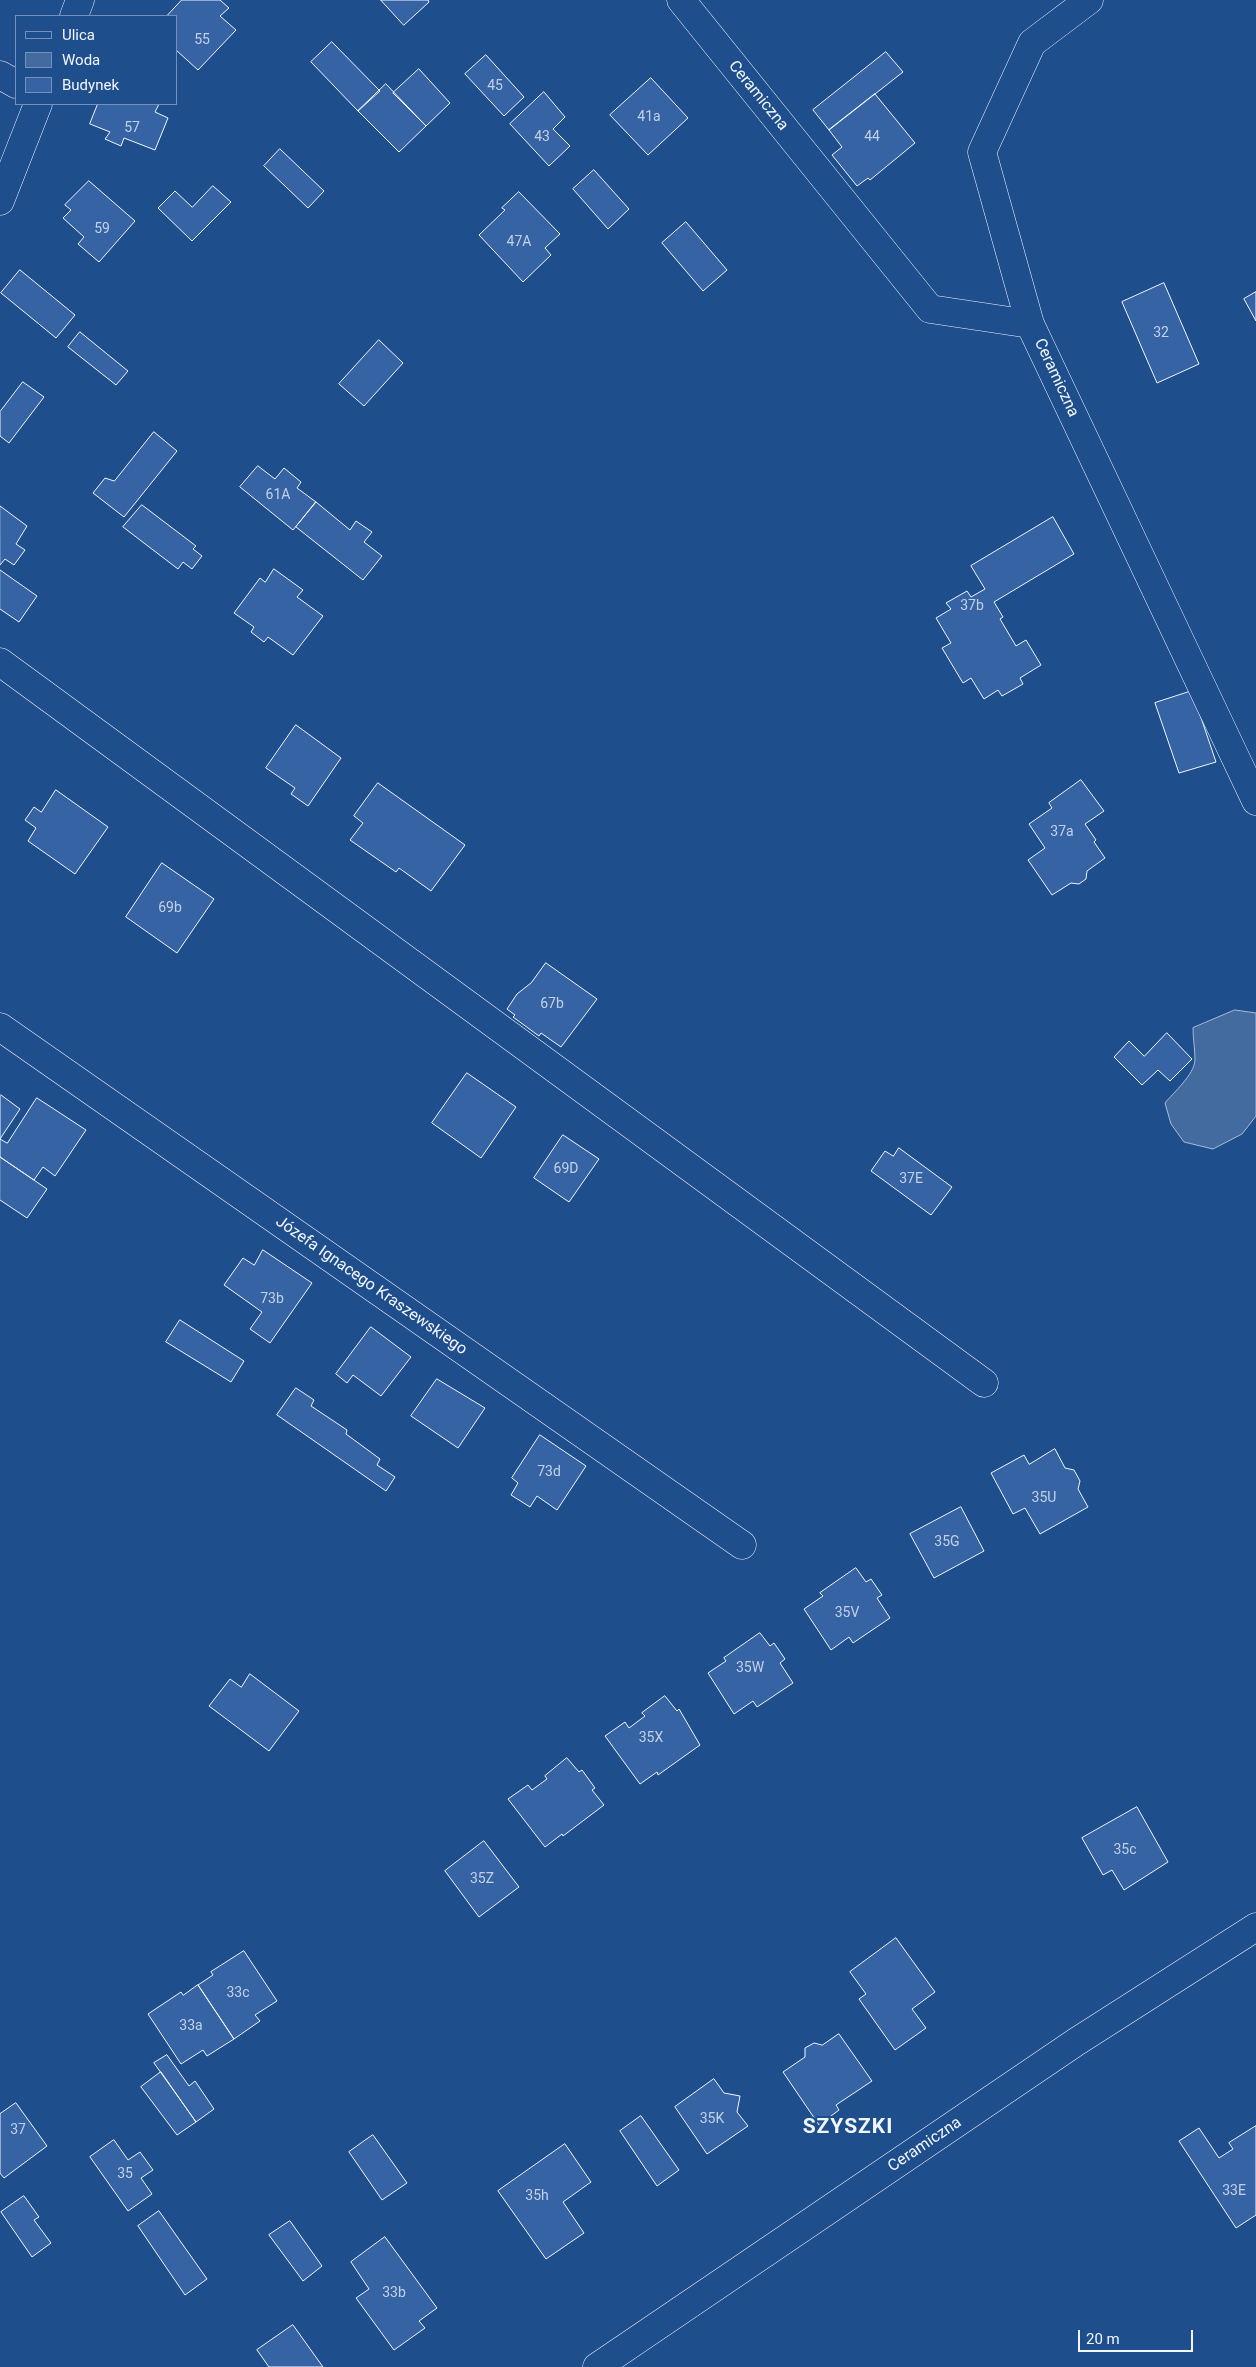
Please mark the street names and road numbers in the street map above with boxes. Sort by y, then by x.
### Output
street label: Ceramiczna [724,57,792,135]
street label: Ceramiczna [1029,336,1083,420]
street label: Józefa Ignacego Kraszewskiego [272,1212,470,1360]
street label: Ceramiczna [885,2113,965,2177]

